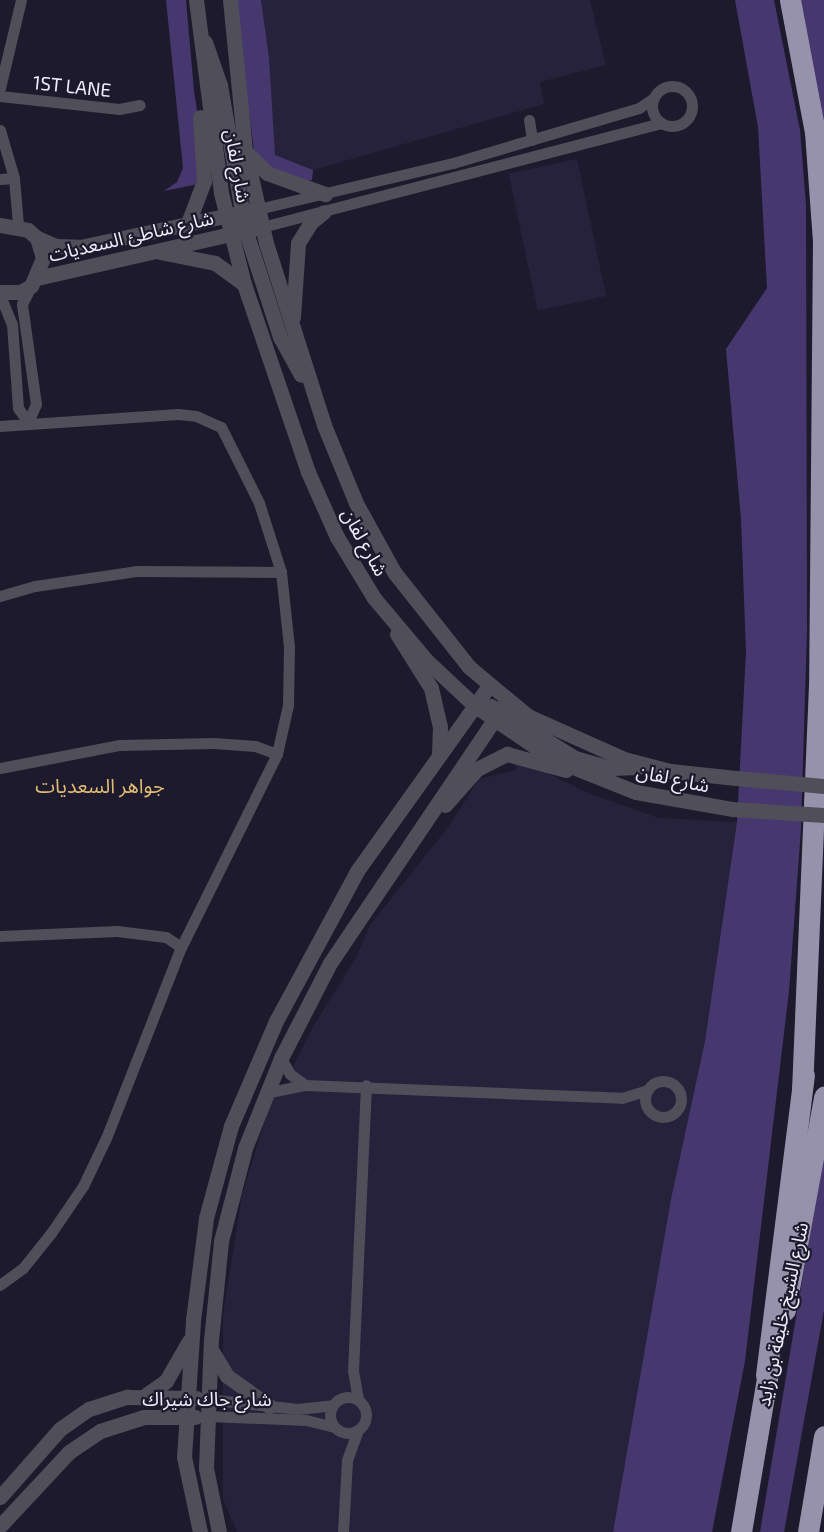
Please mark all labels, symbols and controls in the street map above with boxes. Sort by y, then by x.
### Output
street label: 1ST LANE [31,71,113,101]
street label: شارع لفان [220,128,256,204]
street label: شارع شاطئ السعديات [46,206,216,266]
street label: شارع لفان [337,504,393,580]
street label: شارع لفان [634,759,712,797]
district label: جواهر السعديات [35,773,165,797]
street label: شارع الشيخ خليفة بن زايد [751,1220,813,1408]
street label: شارع جاك شيراك [142,1388,272,1410]

